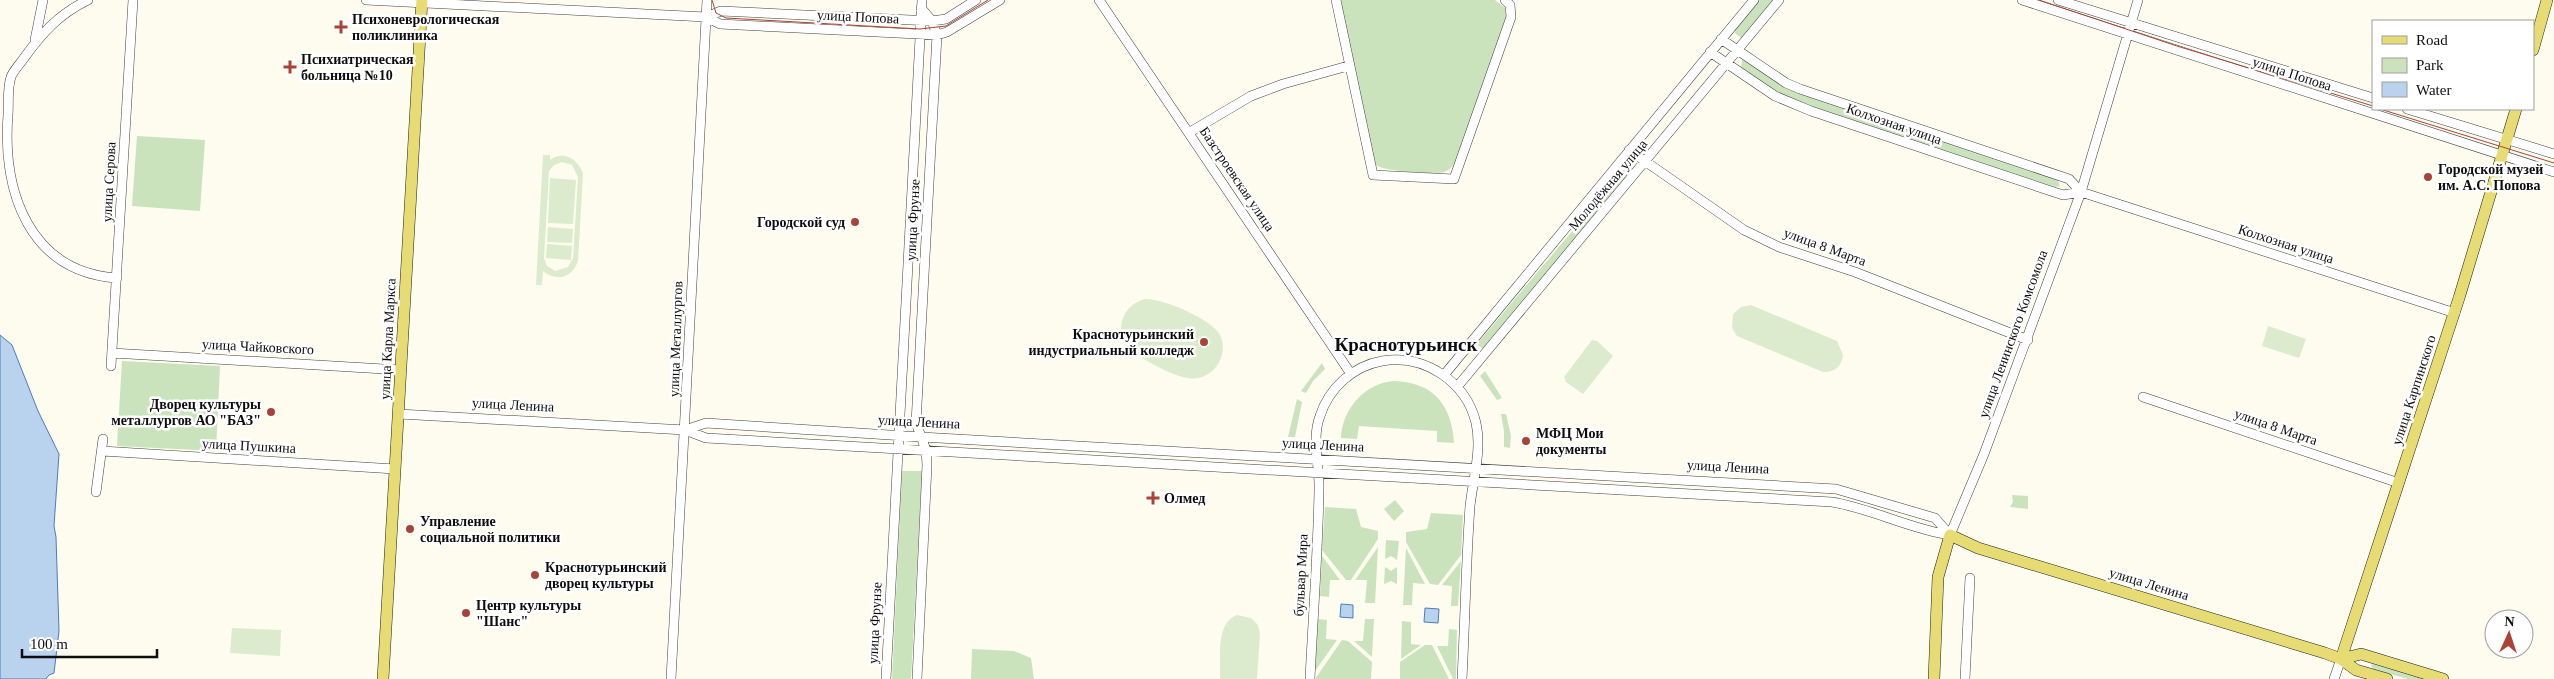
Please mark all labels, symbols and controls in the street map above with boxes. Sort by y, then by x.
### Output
street label: улица Попова [817,7,900,27]
place label: Психоневрологическая поликлиника [352,12,500,43]
marker: Психоневрологическая поликлиника [334,20,348,34]
legend [2372,20,2534,110]
text: Road [2416,32,2448,48]
place label: Психиатрическая больница №10 [301,52,414,83]
street label: улица Попова [2251,54,2334,94]
text: Park [2416,57,2444,73]
marker: Психиатрическая больница №10 [283,60,297,74]
text: Water [2416,82,2451,98]
street label: Колхозная улица [1844,101,1944,148]
street label: Базстроевская улица [1196,124,1278,235]
street label: Молодёжная улица [1566,136,1651,233]
street label: улица Серова [99,141,119,223]
place label: Городской музей им. А.С. Попова [2438,162,2543,193]
marker: Городской музей им. А.С. Попова [2422,171,2434,183]
street label: улица Фрунзе [903,179,923,261]
place label: Городской суд [757,215,845,230]
marker: Городской суд [849,216,861,228]
street label: Колхозная улица [2236,221,2336,267]
street label: улица 8 Марта [1782,225,1869,269]
street label: улица Ленинского Комсомола [1976,247,2051,420]
street label: улица Карла Маркса [377,277,399,400]
street label: улица Металлургов [666,280,686,397]
place label: Краснотурьинский индустриальный колледж [1028,327,1195,358]
street label: улица Карпинского [2389,333,2439,447]
district label: Краснотурьинск [1335,334,1478,355]
marker: Краснотурьинский индустриальный колледж [1198,336,1210,348]
street label: улица Чайковского [202,337,314,357]
street label: улица Ленина [471,395,555,415]
place label: Дворец культуры металлургов АО "БАЗ" [111,397,261,428]
marker: Дворец культуры металлургов АО "БАЗ" [265,406,277,418]
street label: улица 8 Марта [2233,406,2320,448]
street label: улица Ленина [877,412,961,432]
place label: МФЦ Мои документы [1536,426,1606,457]
street label: улица Ленина [1281,435,1365,455]
marker: МФЦ Мои документы [1520,435,1532,447]
street label: улица Пушкина [202,436,297,456]
street label: улица Ленина [1686,457,1770,477]
marker: Олмед [1146,491,1160,505]
place label: Олмед [1164,491,1205,506]
place label: Управление социальной политики [420,514,560,545]
marker: Управление социальной политики [404,523,416,535]
street label: бульвар Мира [1291,533,1311,617]
place label: Краснотурьинский дворец культуры [545,560,666,591]
street label: улица Ленина [2107,565,2191,603]
marker: Краснотурьинский дворец культуры [529,569,541,581]
street label: улица Фрунзе [865,582,885,664]
place label: Центр культуры "Шанс" [476,598,581,629]
marker: Центр культуры "Шанс" [460,607,472,619]
north arrow [2484,609,2534,659]
text: N [2504,614,2515,629]
scale bar [22,626,158,658]
text: 100 m [30,636,68,652]

